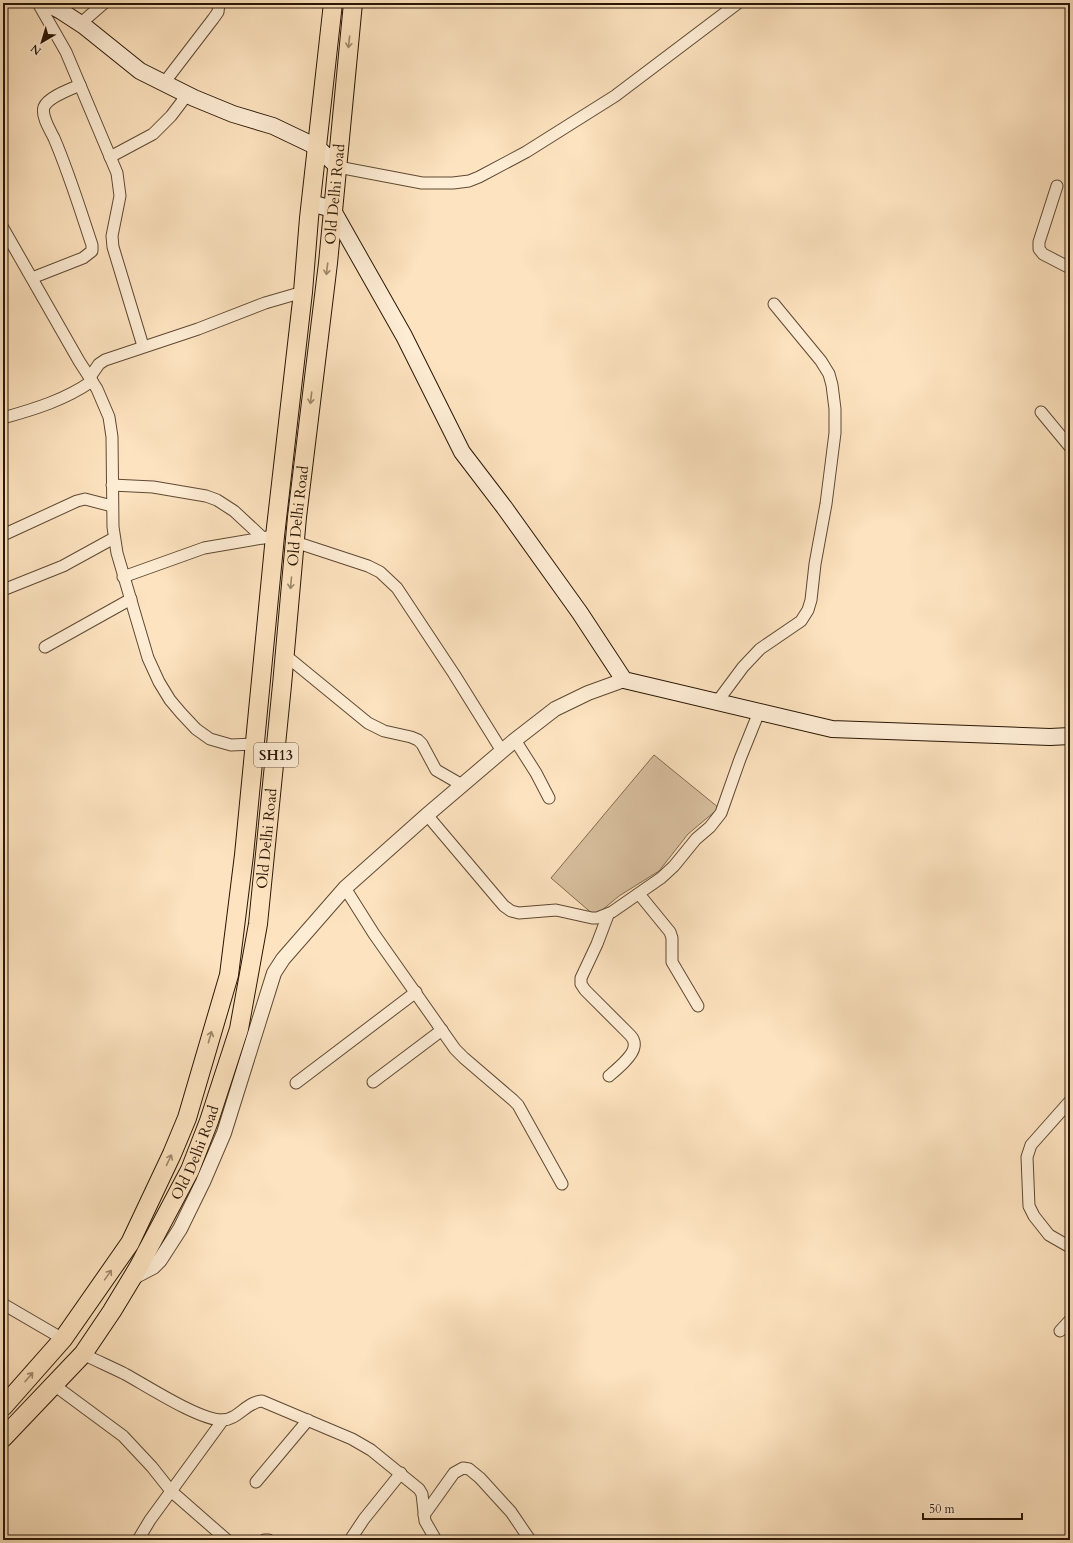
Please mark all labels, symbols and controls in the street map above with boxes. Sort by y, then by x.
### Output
north arrow [22,22,62,62]
one-way arrow [345,35,353,48]
text: N [27,40,45,58]
street label: Old Delhi Road [320,143,349,245]
one-way arrow [323,262,331,275]
one-way arrow [308,391,315,404]
street label: Old Delhi Road [283,465,313,567]
one-way arrow [287,576,295,589]
road number: SH13 [254,743,298,767]
street label: Old Delhi Road [252,787,282,890]
one-way arrow [207,1031,214,1044]
street label: Old Delhi Road [166,1103,223,1203]
one-way arrow [166,1155,173,1167]
one-way arrow [104,1269,112,1280]
one-way arrow [24,1372,33,1383]
scale bar [923,1495,1022,1521]
text: 50 m [929,1501,956,1517]

